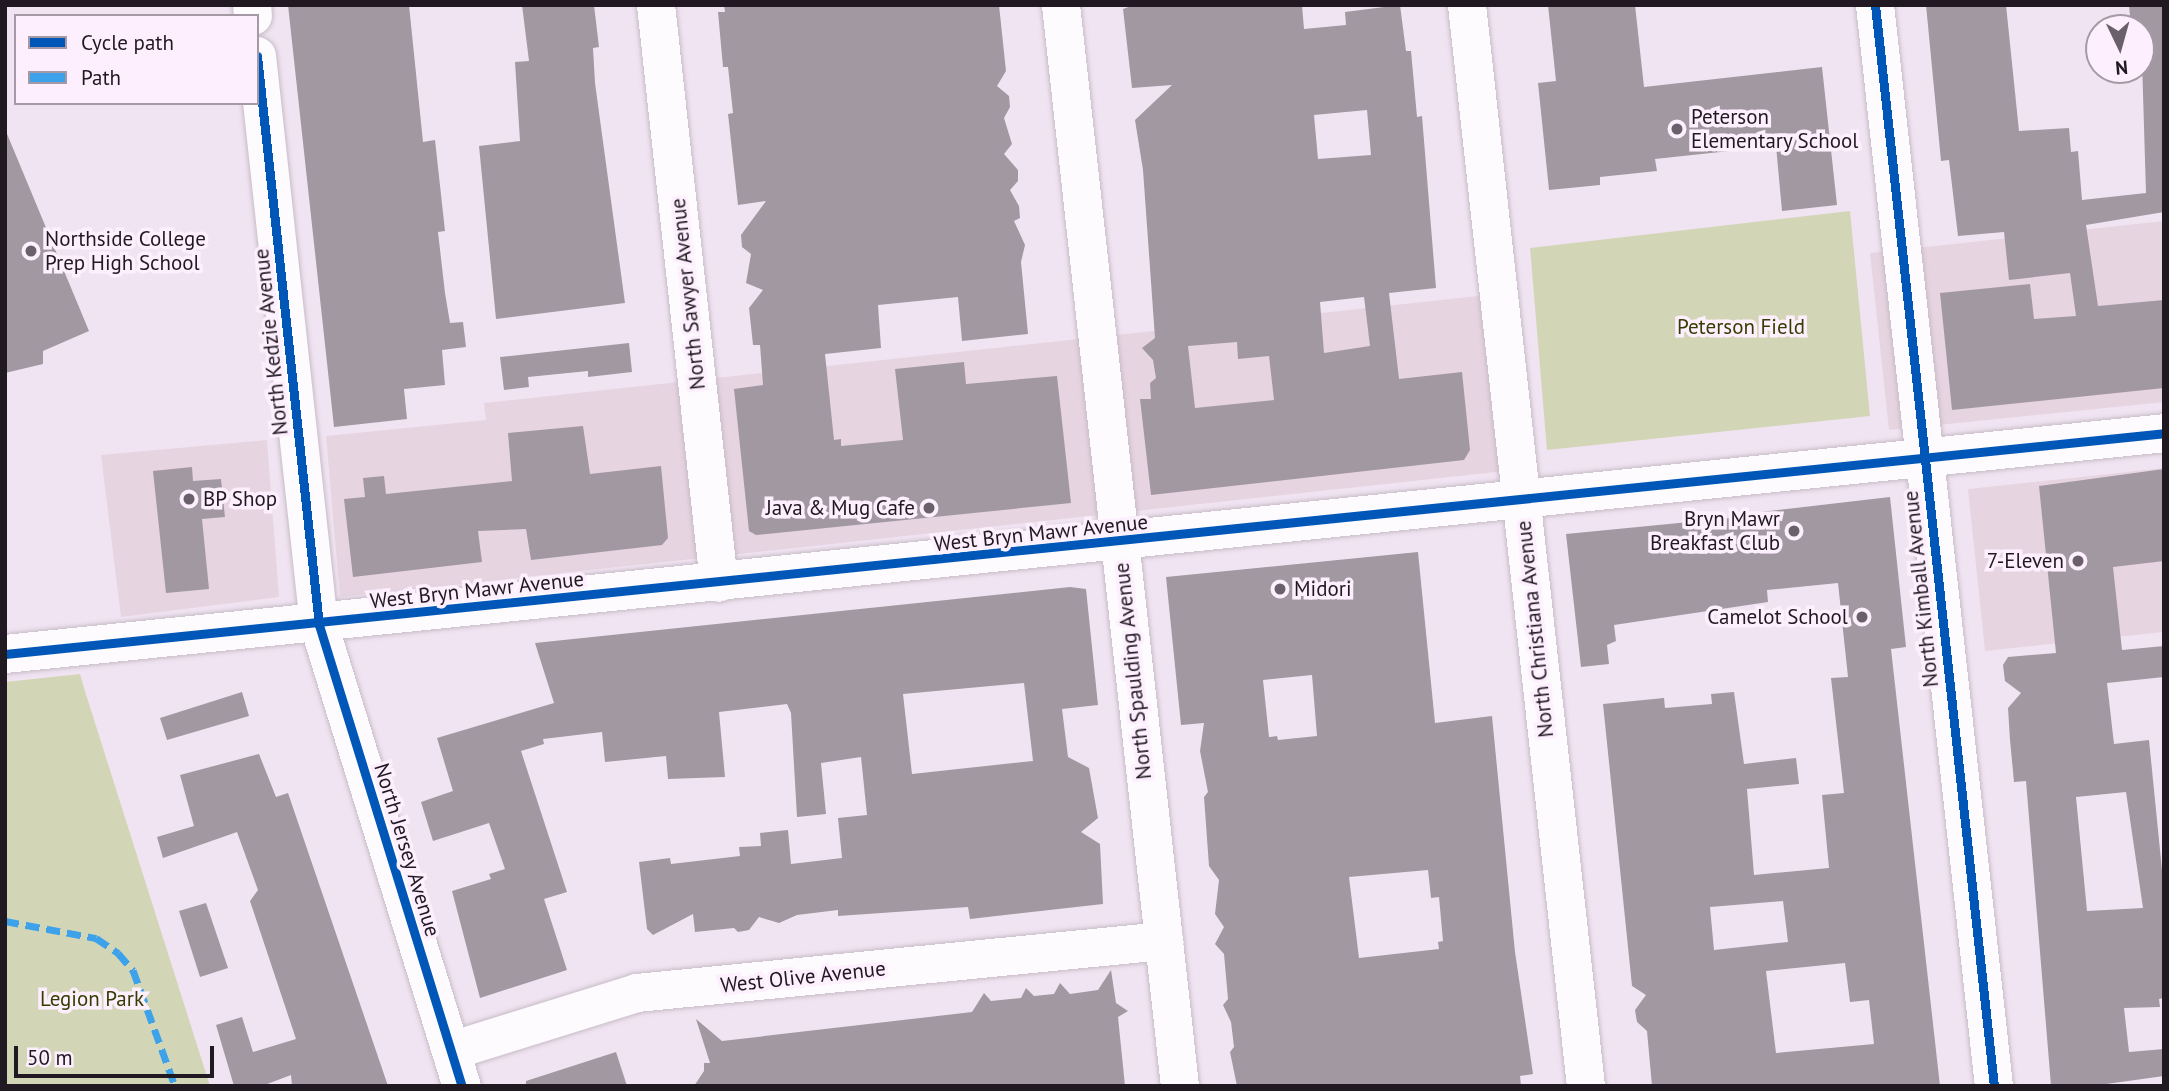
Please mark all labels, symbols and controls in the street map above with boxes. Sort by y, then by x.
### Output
legend [14,14,259,105]
north arrow [2085,14,2155,84]
text: Cycle path [81,29,174,56]
text: N [2114,55,2129,80]
text: Path [81,64,121,91]
place label: Peterson Elementary School [1691,104,1859,154]
marker: Peterson Elementary School [1669,121,1685,137]
street label: North Sawyer Avenue [665,197,711,391]
place label: Northside College Prep High School [45,226,206,276]
marker: Northside College Prep High School [23,243,39,259]
street label: North Kedzie Avenue [249,247,293,437]
park label: Peterson Field [1677,314,1805,340]
place label: BP Shop [203,486,278,512]
street label: North Kimball Avenue [1898,489,1944,689]
marker: BP Shop [181,491,197,507]
place label: Java & Mug Cafe [766,495,915,521]
marker: Java & Mug Cafe [921,500,937,516]
place label: Bryn Mawr Breakfast Club [1650,506,1780,556]
street label: West Bryn Mawr Avenue [932,509,1150,557]
street label: North Christiana Avenue [1511,519,1559,739]
marker: Bryn Mawr Breakfast Club [1786,523,1802,539]
place label: 7-Eleven [1987,548,2064,574]
marker: 7-Eleven [2070,553,2086,569]
street label: North Spaulding Avenue [1109,561,1157,781]
street label: West Bryn Mawr Avenue [368,566,586,614]
place label: Midori [1294,576,1352,602]
marker: Midori [1272,581,1288,597]
place label: Camelot School [1707,604,1848,630]
marker: Camelot School [1854,609,1870,625]
street label: North Jersey Avenue [368,760,446,940]
street label: West Olive Avenue [719,956,887,998]
park label: Legion Park [40,986,144,1012]
scale bar [18,1032,217,1076]
text: 50 m [27,1044,73,1071]

